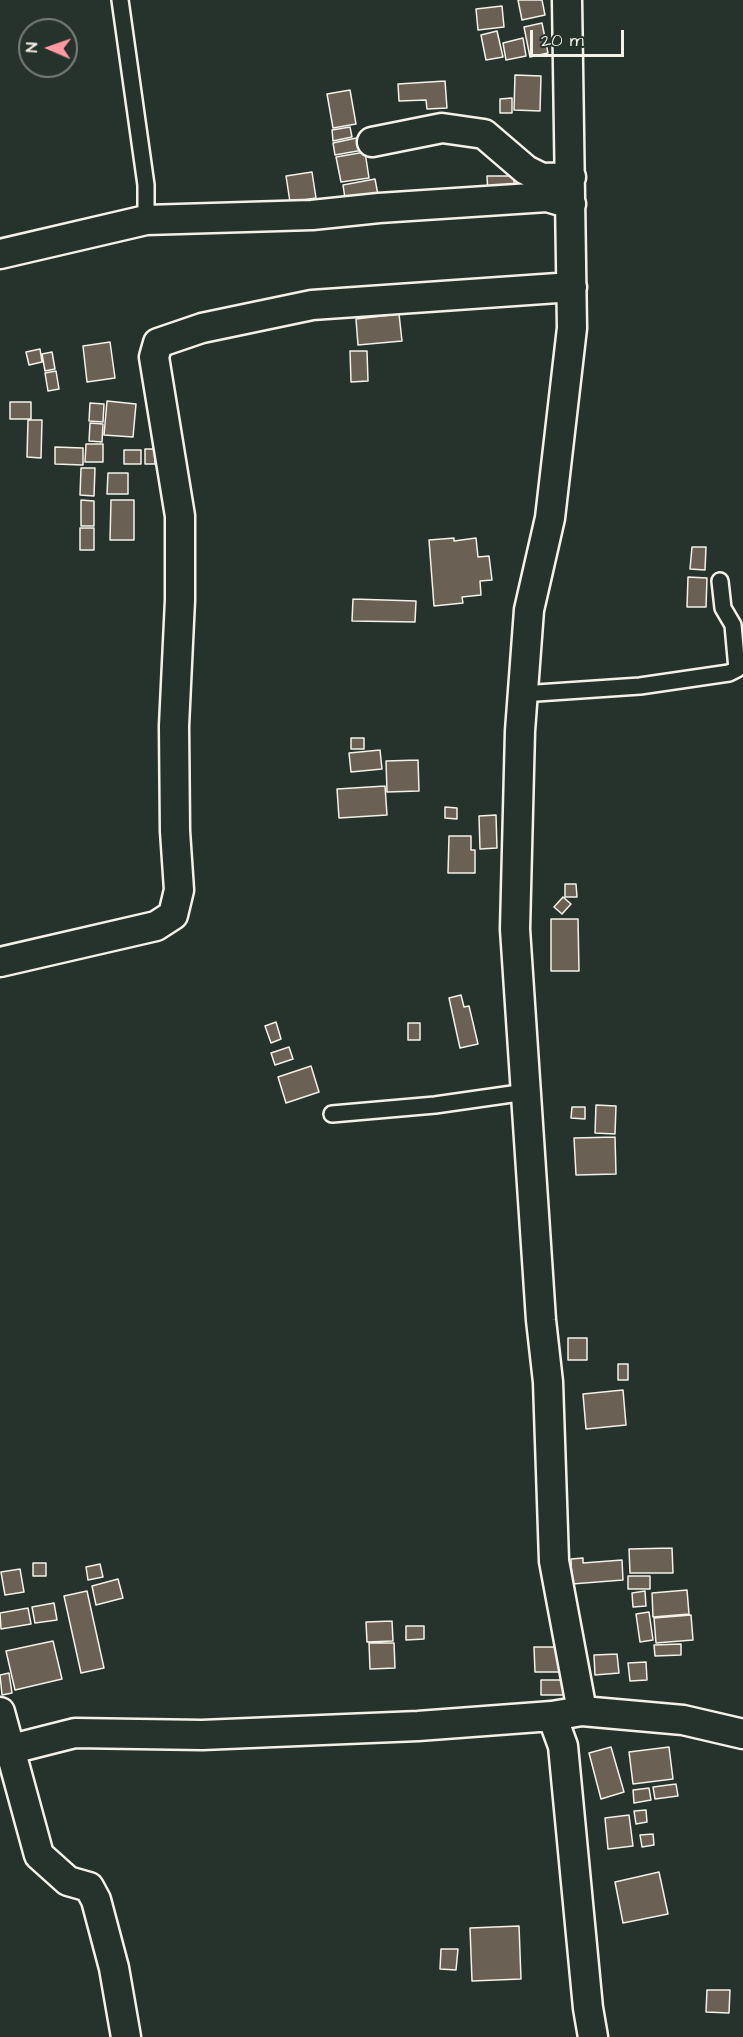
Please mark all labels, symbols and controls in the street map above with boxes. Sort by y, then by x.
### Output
north arrow [18,18,78,78]
scale bar [533,18,628,56]
text: 20 m [541,28,584,53]
text: N [21,42,43,53]

